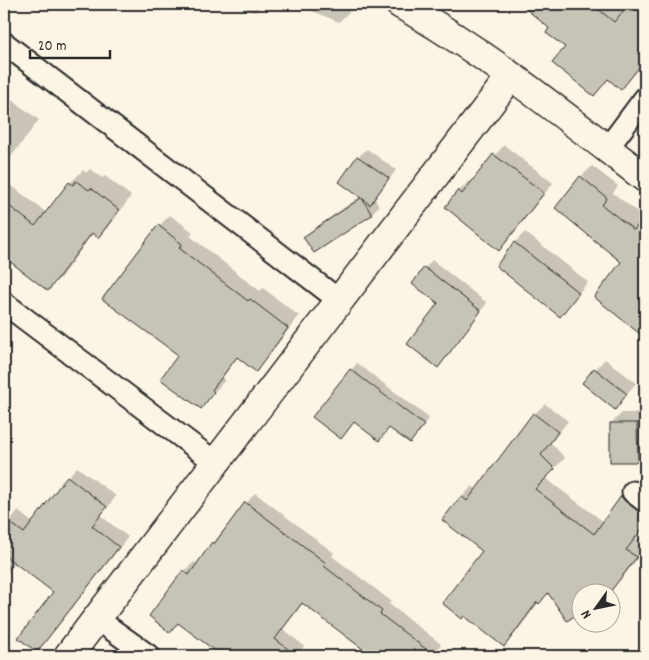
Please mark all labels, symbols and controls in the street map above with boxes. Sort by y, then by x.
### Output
scale bar [30,28,110,60]
text: 20 m [38,36,66,58]
north arrow [572,582,622,632]
text: N [576,606,597,622]

